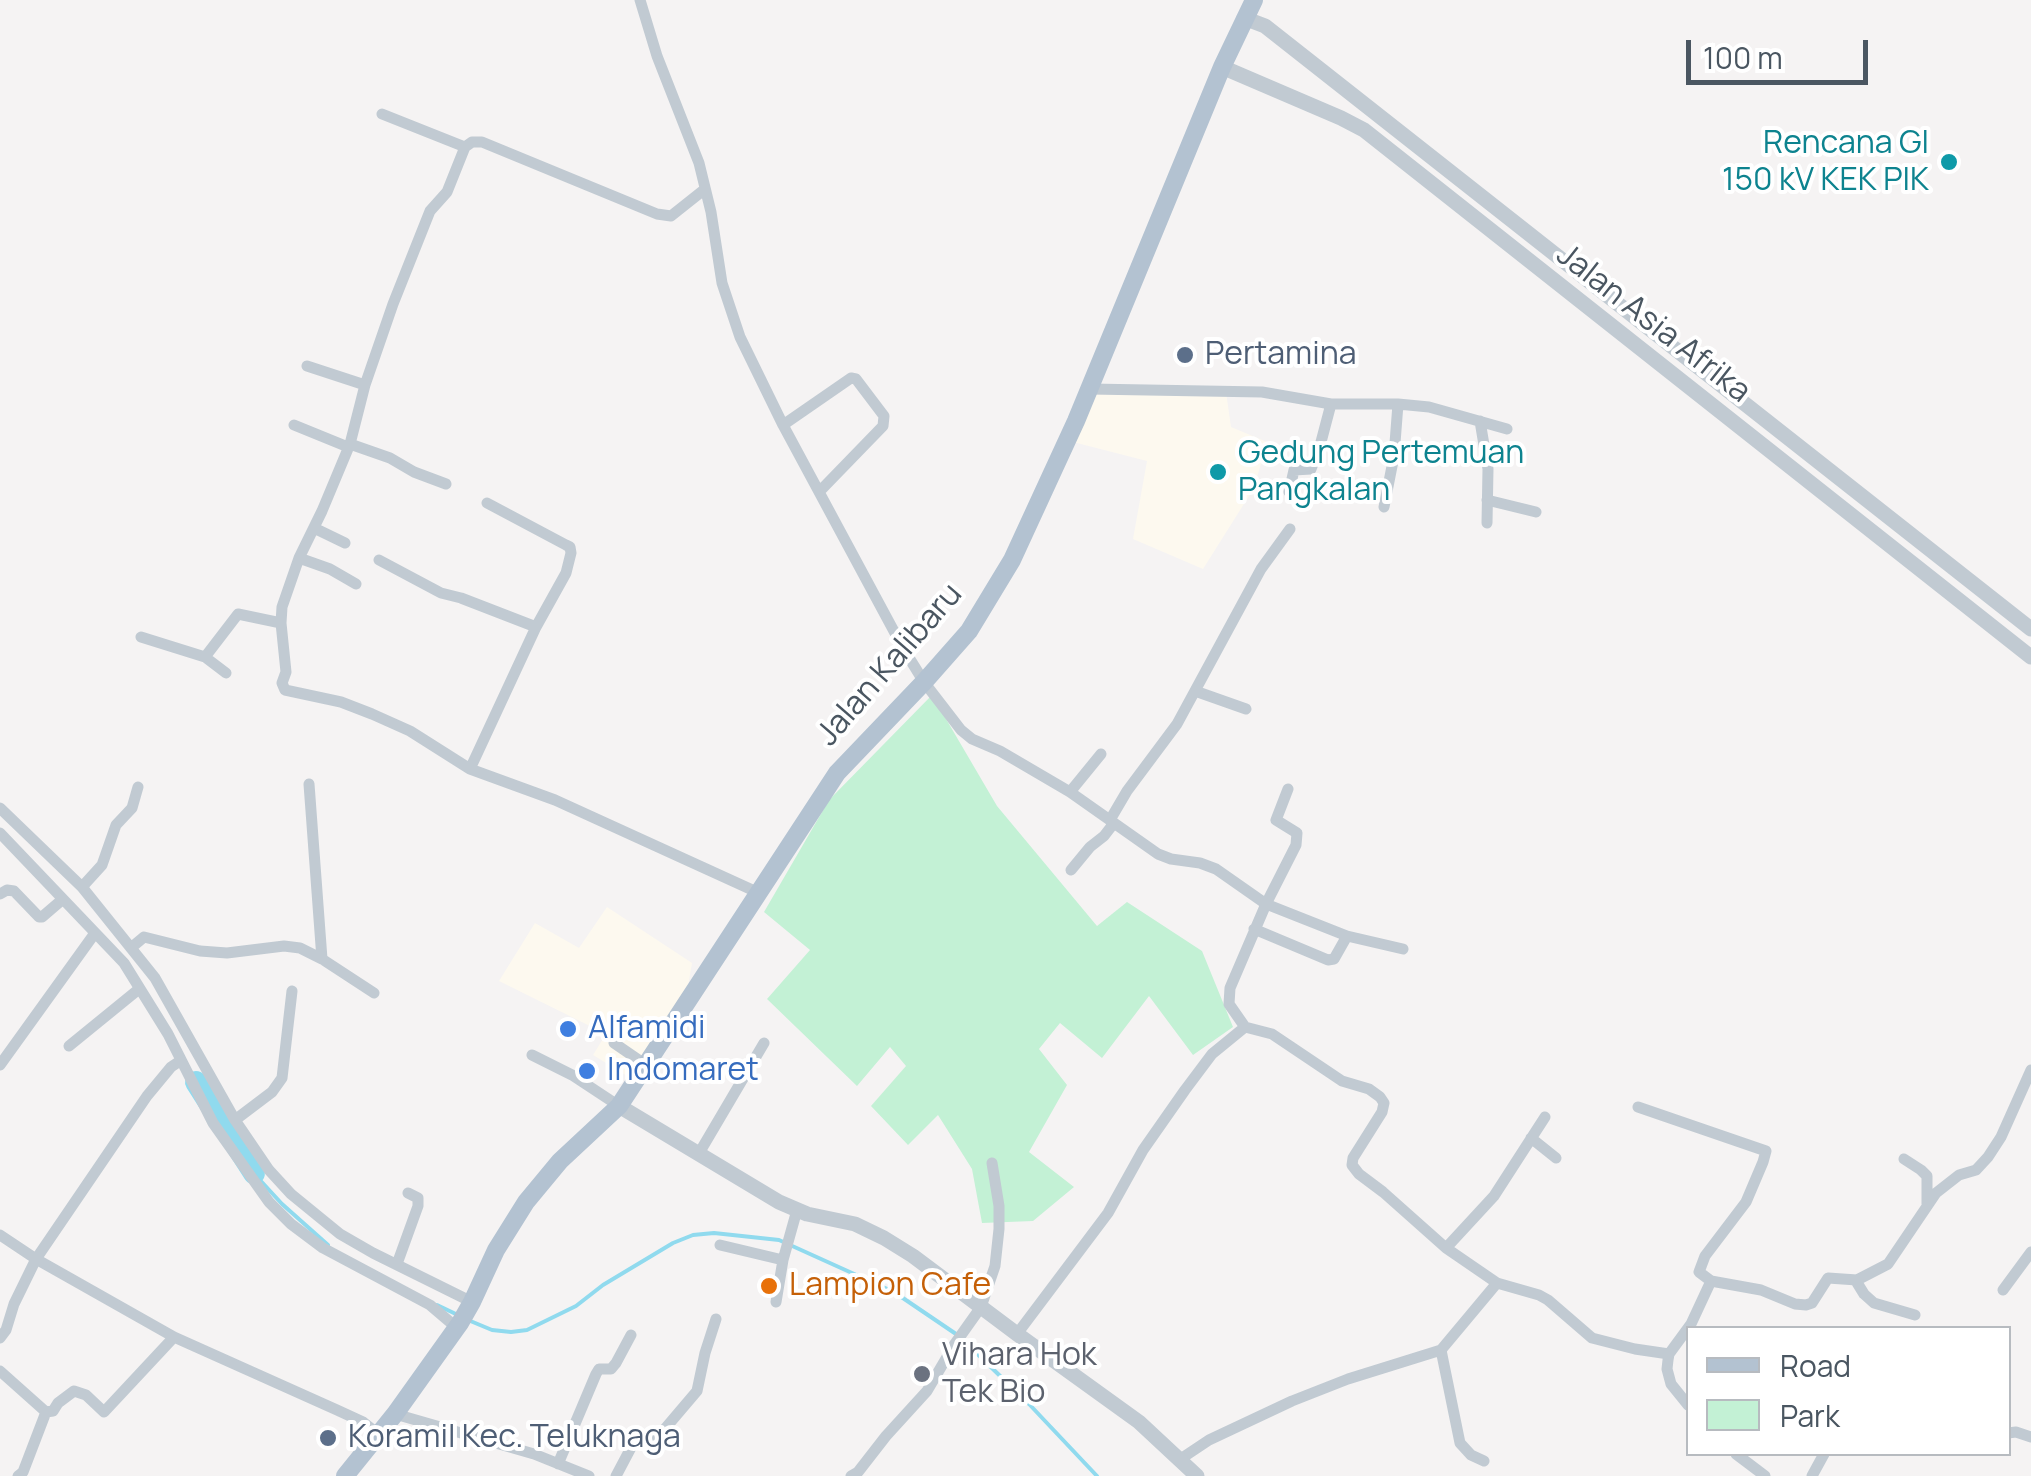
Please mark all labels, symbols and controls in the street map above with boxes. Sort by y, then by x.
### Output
scale bar [1691,20,1874,82]
text: 100 m [1703,37,1783,78]
place label: Rencana GI 150 kV KEK PIK [1722,125,1929,200]
marker: Rencana GI 150 kV KEK PIK [1938,151,1960,173]
street label: Jalan Asia Afrika [1548,236,1758,412]
place label: Pertamina [1205,336,1356,374]
marker: Pertamina [1174,344,1196,366]
place label: Gedung Pertemuan Pangkalan [1238,435,1524,510]
marker: Gedung Pertemuan Pangkalan [1207,461,1229,483]
street label: Jalan Kalibaru [809,576,971,754]
place label: Alfamidi [588,1010,705,1048]
marker: Alfamidi [557,1018,579,1040]
place label: Indomaret [607,1052,759,1090]
marker: Indomaret [576,1060,598,1082]
place label: Lampion Cafe [789,1267,991,1305]
marker: Lampion Cafe [758,1275,780,1297]
legend [1686,1326,2011,1456]
place label: Vihara Hok Tek Bio [942,1337,1097,1412]
text: Road [1780,1345,1851,1386]
marker: Vihara Hok Tek Bio [911,1363,933,1385]
text: Park [1780,1395,1840,1436]
place label: Koramil Kec. Teluknaga [348,1419,681,1457]
marker: Koramil Kec. Teluknaga [317,1427,339,1449]

